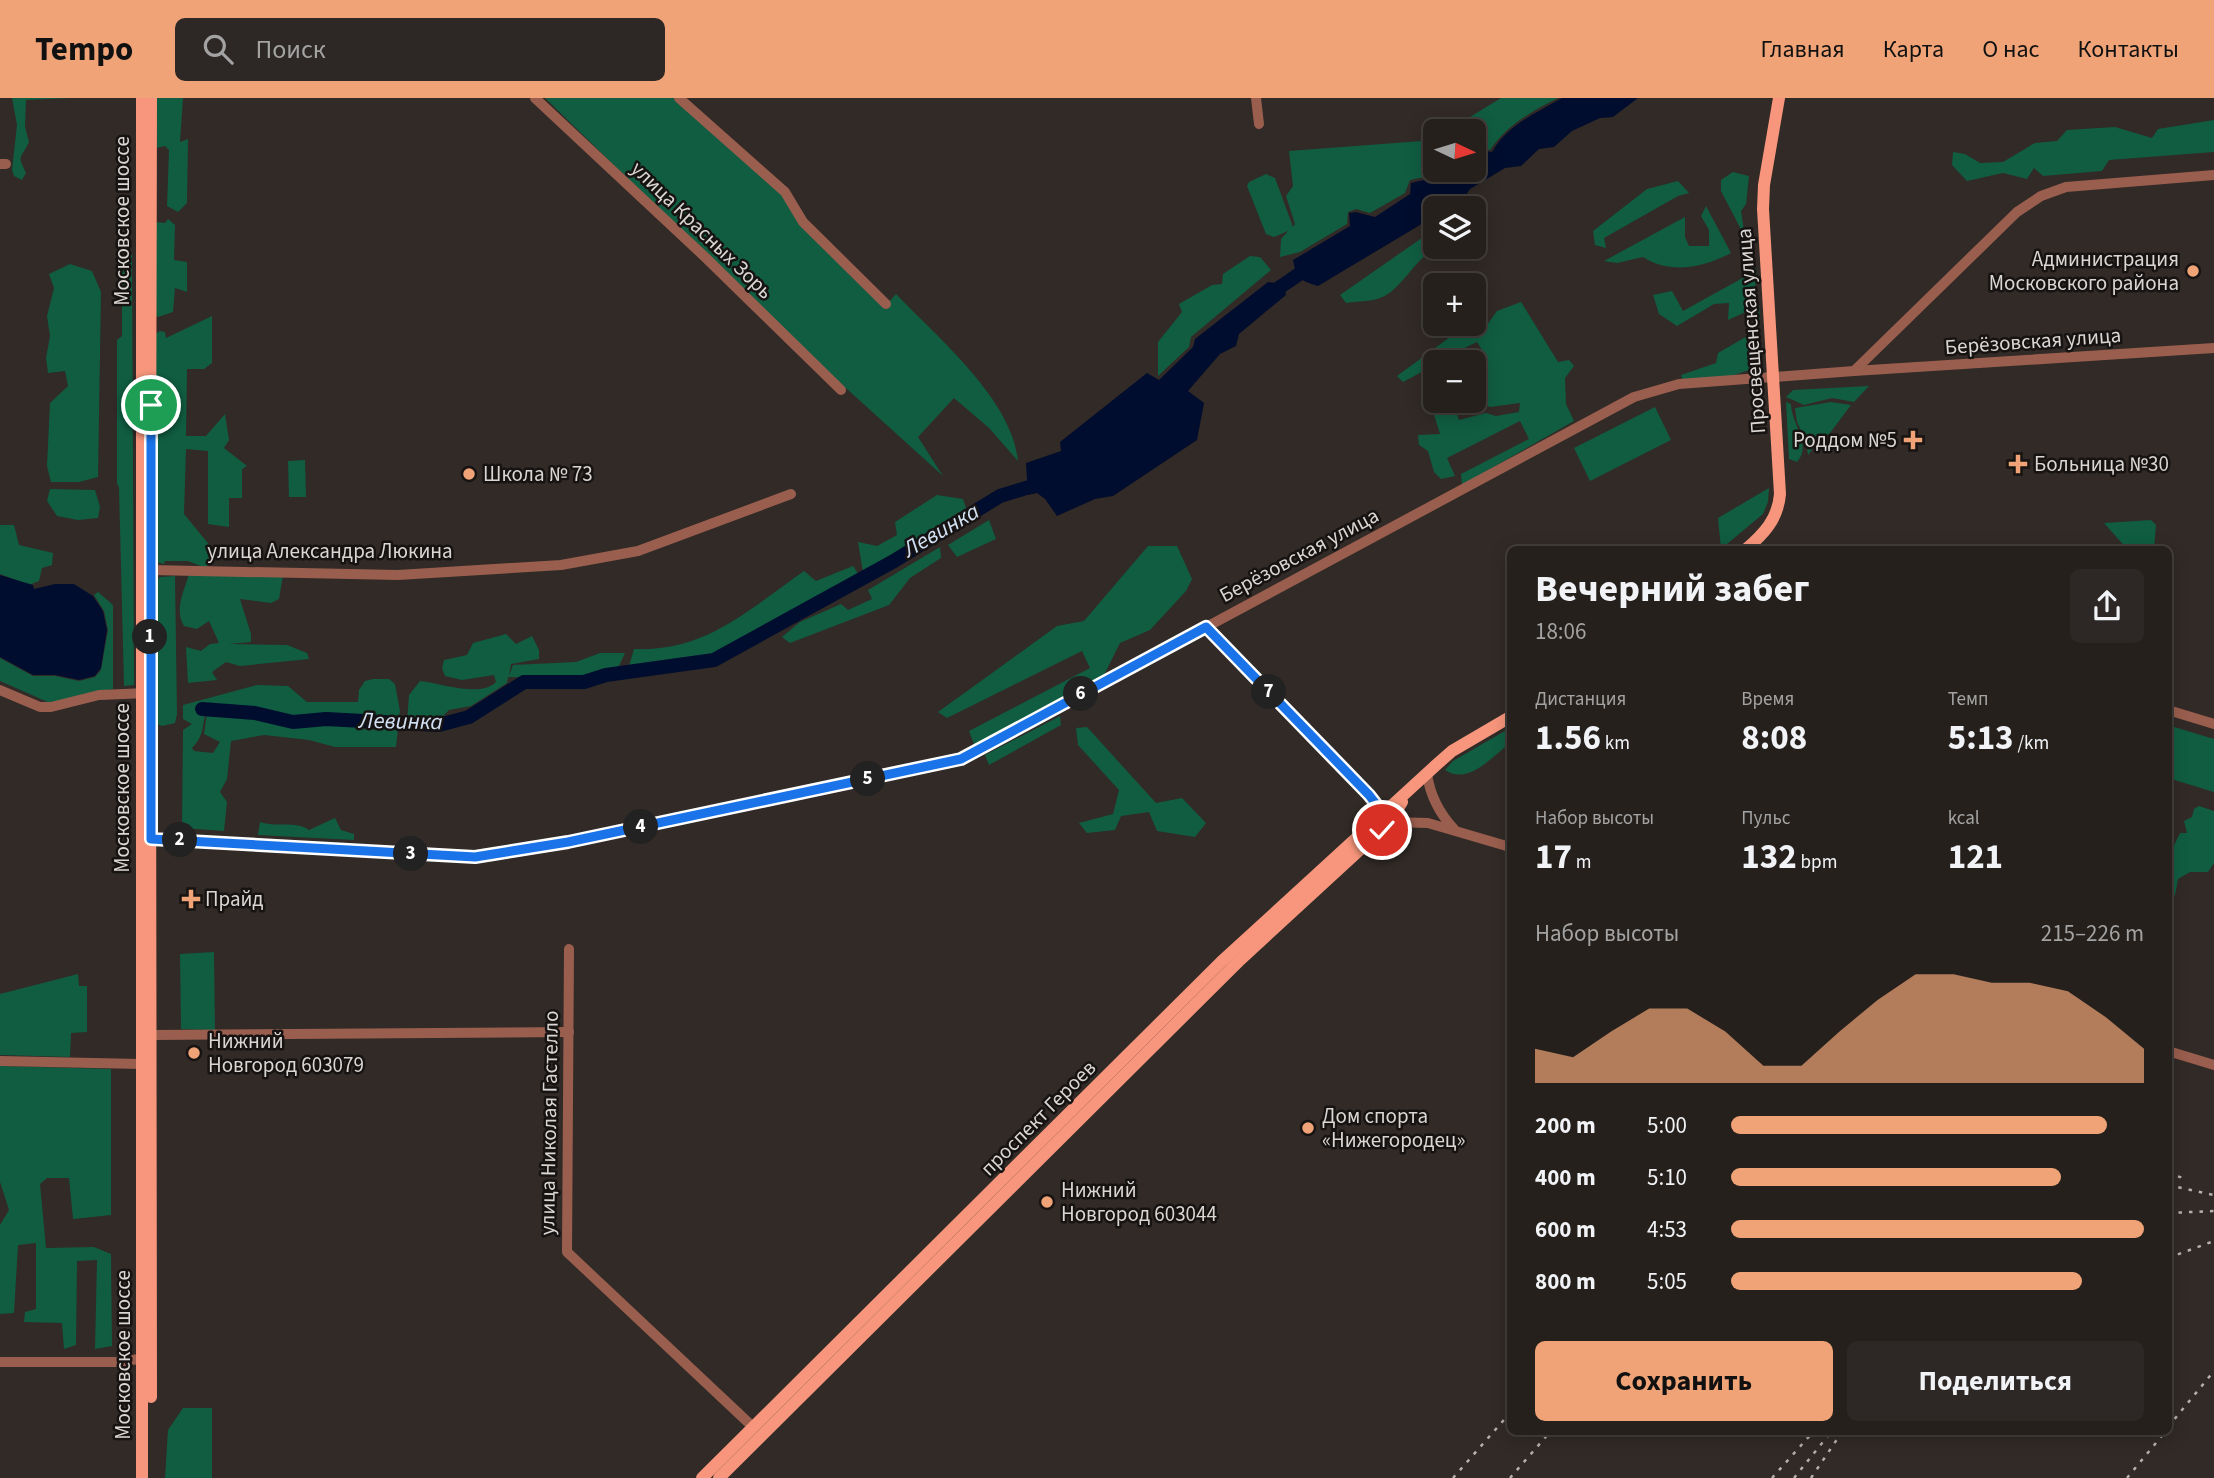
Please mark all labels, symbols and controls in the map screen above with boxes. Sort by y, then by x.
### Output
search box [175,18,665,81]
text: Tempo [35,26,133,73]
icon: search [199,30,237,68]
text: Поиск [255,31,326,68]
text: Главная [1760,32,1845,67]
text: Карта [1883,32,1944,67]
text: О нас [1982,32,2039,67]
text: Контакты [2077,32,2179,67]
north arrow [1423,119,1486,182]
map controls [1423,119,1486,413]
street label: Московское шоссе [107,136,137,306]
street label: улица Красных Зорь [624,154,780,306]
button: layers [1423,196,1486,259]
street label: Просвещенская улица [1729,227,1773,435]
place label: Администрация Московского района [1989,244,2179,298]
marker: Администрация Московского района [2185,263,2201,279]
button: + [1423,273,1486,336]
street label: Берёзовская улица [1944,320,2122,362]
button: − [1423,350,1486,413]
pin [121,375,181,435]
icon: arrive [132,386,170,424]
place label: Роддом №5 [1793,425,1897,455]
marker: Роддом №5 [1903,430,1923,450]
place label: Больница №30 [2034,449,2169,479]
marker: Больница №30 [2008,454,2028,474]
place label: Школа № 73 [483,459,593,489]
marker: Школа № 73 [461,466,477,482]
water label: Левинка [895,495,985,566]
street label: Берёзовская улица [1214,500,1384,610]
street label: улица Александра Люкина [207,536,453,566]
text: Вечерний забег [1535,562,1810,616]
button: share [2070,569,2144,643]
text: 18:06 [1535,615,1586,648]
pin: 1 [132,620,168,654]
text: 1 [144,623,155,650]
pin: 7 [1252,674,1286,710]
pin: 6 [1064,676,1098,712]
text: 7 [1263,678,1274,705]
text: 6 [1075,680,1086,707]
text: Дистанция [1535,686,1626,713]
text: Время [1741,686,1794,713]
text: Темп [1948,686,1989,713]
street label: Московское шоссе [107,703,137,873]
water label: Левинка [357,704,443,738]
text: 1.56 [1535,713,1601,763]
text: 8:08 [1741,713,1807,763]
text: 5:13 [1948,713,2014,763]
text: km [1601,730,1630,757]
text: /km [2014,730,2049,757]
pin: 5 [850,762,886,796]
text: 5 [862,765,873,792]
pin [1352,800,1412,860]
text: Набор высоты [1535,805,1654,832]
text: Пульс [1741,805,1790,832]
text: kcal [1948,805,1980,832]
pin: 4 [624,810,658,844]
icon: check [1363,811,1401,849]
text: 4 [635,813,646,840]
pin: 2 [162,822,198,858]
text: 2 [174,826,185,853]
text: 17 [1535,832,1572,882]
text: 132 [1741,832,1797,882]
text: 121 [1948,832,2003,882]
pin: 3 [394,836,428,872]
text: 3 [405,840,416,867]
text: m [1572,849,1592,876]
text: bpm [1797,849,1837,876]
place label: Прайд [205,884,264,914]
marker: Прайд [183,891,199,907]
text: Набор высоты [1535,917,1679,950]
text: 215–226 m [2041,917,2144,950]
street label: улица Николая Гастелло [532,1010,566,1236]
place label: Нижний Новгород 603079 [208,1026,364,1080]
marker: Нижний Новгород 603079 [186,1045,202,1061]
street label: проспект Героев [973,1053,1103,1183]
place label: Дом спорта «Нижегородец» [1322,1101,1466,1155]
text: 200 m [1535,1109,1596,1142]
text: 5:00 [1647,1109,1687,1142]
marker: Дом спорта «Нижегородец» [1300,1120,1316,1136]
text: 400 m [1535,1161,1596,1194]
text: 5:10 [1647,1161,1687,1194]
place label: Нижний Новгород 603044 [1061,1175,1217,1229]
marker: Нижний Новгород 603044 [1039,1194,1055,1210]
text: 600 m [1535,1213,1596,1246]
text: 4:53 [1647,1213,1687,1246]
text: 800 m [1535,1265,1596,1298]
text: 5:05 [1647,1265,1687,1298]
street label: Московское шоссе [108,1270,138,1440]
button: Сохранить [1535,1341,1833,1421]
button: Поделиться [1847,1341,2144,1421]

